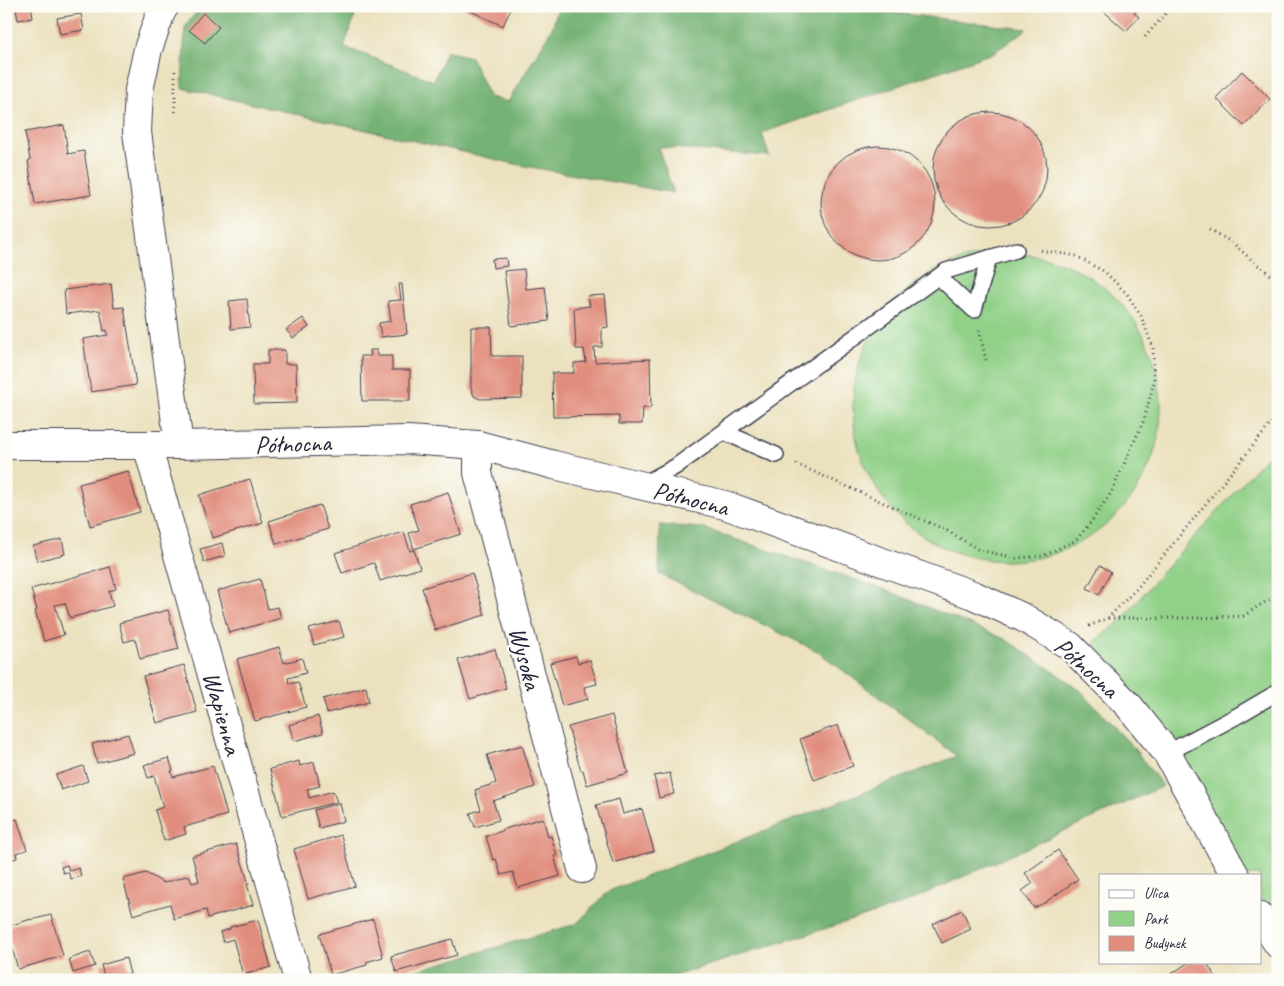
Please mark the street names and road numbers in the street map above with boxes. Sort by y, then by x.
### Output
street label: Północna [254,427,334,461]
street label: Północna [650,474,733,524]
street label: Wysoka [501,623,549,695]
street label: Północna [1047,630,1127,706]
street label: Wapienna [195,668,250,760]

